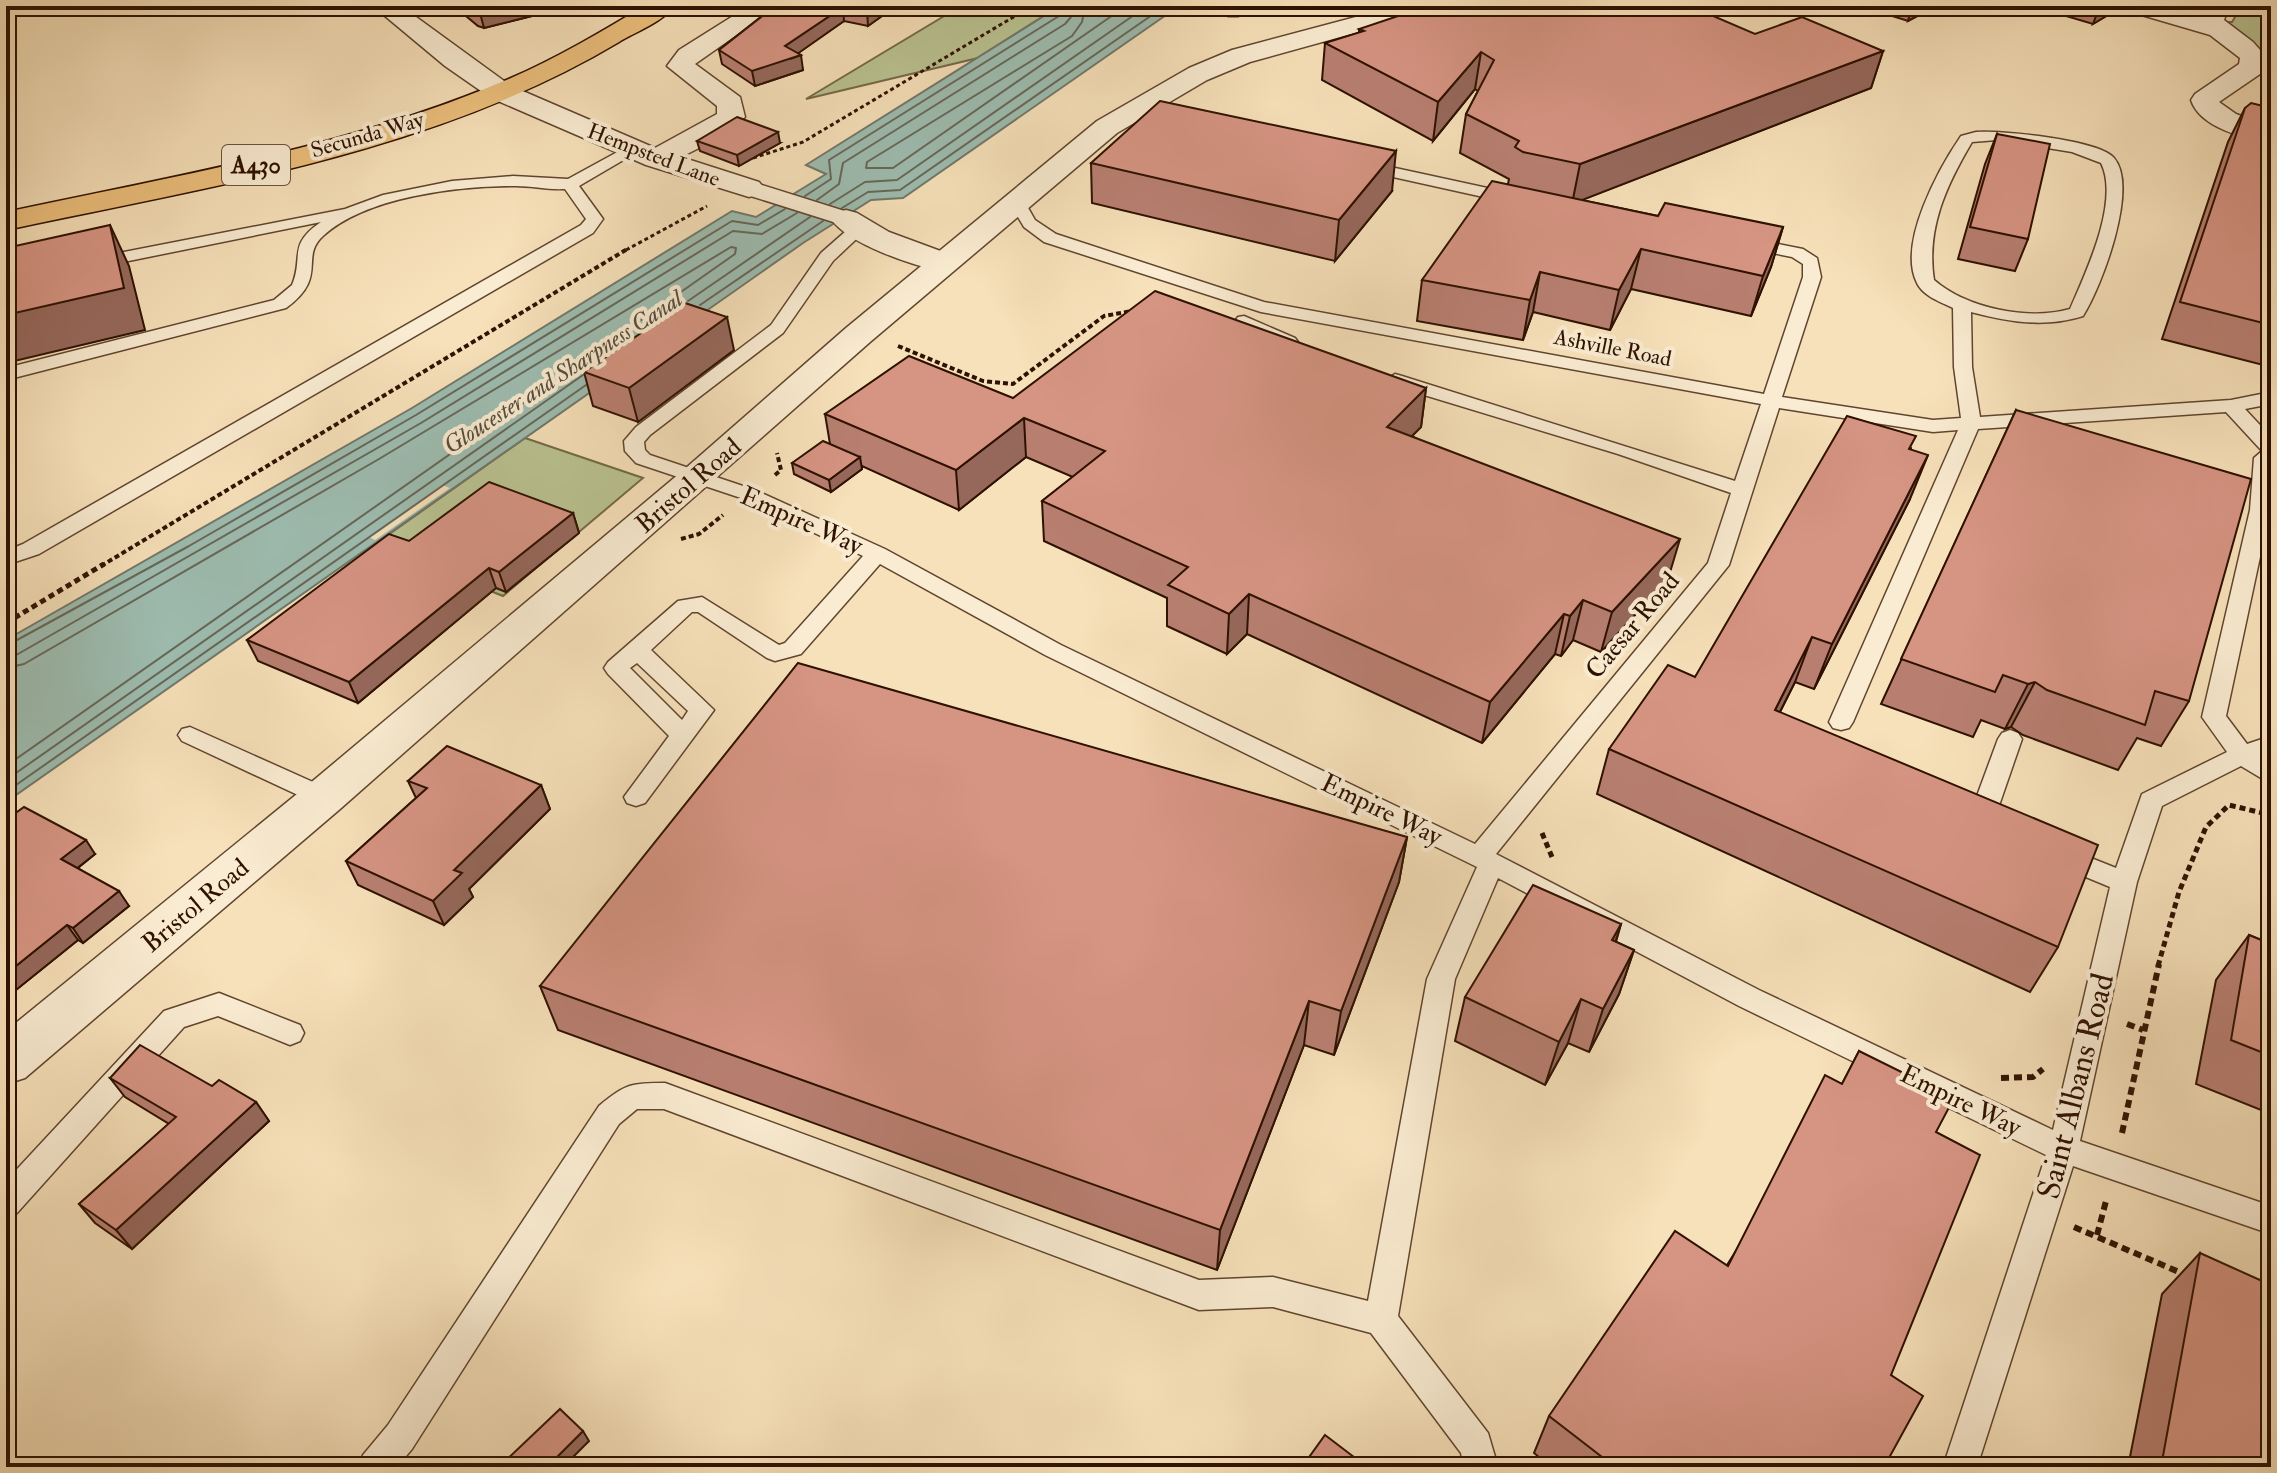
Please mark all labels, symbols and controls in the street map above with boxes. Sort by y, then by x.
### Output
street label: Secunda Way [307,105,427,164]
street label: Hempsted Lane [583,117,724,194]
road number: A430 [222,145,290,185]
water label: Gloucester and Sharpness Canal [438,282,690,461]
street label: Ashville Road [1551,323,1674,373]
street label: Bristol Road [629,431,748,540]
street label: Empire Way [735,480,868,563]
street label: Caesar Road [1579,566,1687,686]
street label: Empire Way [1315,767,1448,854]
street label: Bristol Road [136,852,256,960]
street label: Saint Albans Road [2029,969,2123,1203]
street label: Empire Way [1894,1058,2027,1145]

